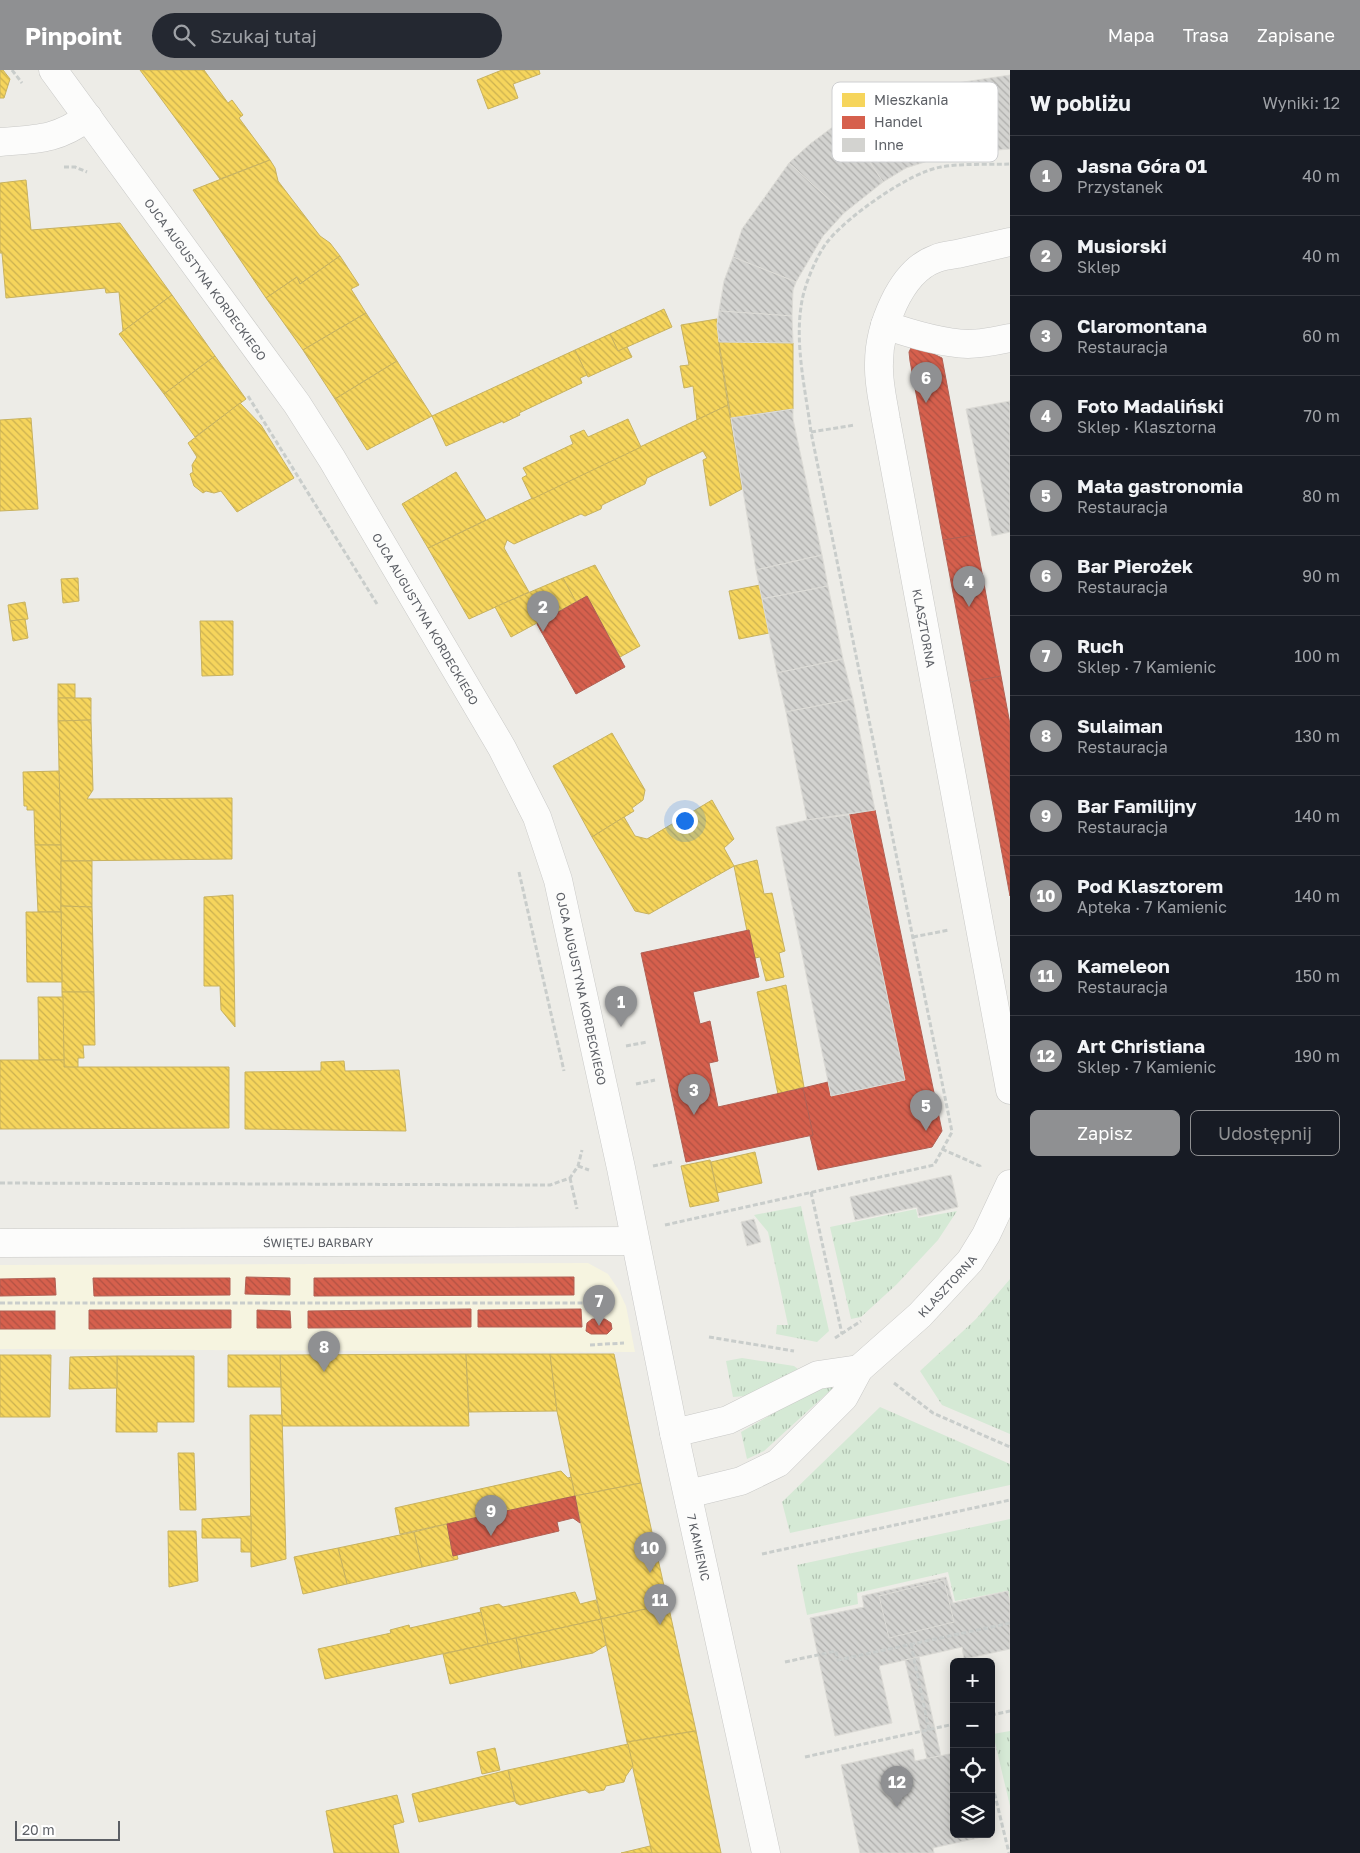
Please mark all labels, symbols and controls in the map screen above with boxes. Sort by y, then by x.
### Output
search box [152,13,502,58]
text: Pinpoint [25,21,122,50]
icon: search [170,21,198,49]
text: Szukaj tutaj [210,24,317,47]
text: Mapa [1108,24,1155,46]
text: Trasa [1183,24,1229,46]
text: Zapisane [1257,24,1335,46]
legend [832,82,998,162]
text: W pobliżu [1030,90,1131,116]
text: Mieszkania [874,91,948,108]
text: Wyniki: 12 [1262,93,1340,113]
text: Handel [874,113,922,130]
text: Inne [874,136,904,153]
text: Jasna Góra 01 [1077,154,1207,177]
text: 1 [1042,166,1050,186]
text: 40 m [1302,166,1340,186]
text: Przystanek [1077,177,1163,197]
street label: OJCA AUGUSTYNA KORDECKIEGO [142,195,270,363]
text: Musiorski [1077,234,1167,257]
text: 2 [1041,246,1051,266]
text: 40 m [1302,246,1340,266]
text: Sklep [1077,257,1120,277]
text: Claromontana [1077,314,1207,337]
text: 3 [1041,326,1051,346]
text: 60 m [1302,326,1340,346]
text: Restauracja [1077,337,1168,357]
pin: 6 [910,362,942,403]
text: Foto Madaliński [1077,394,1224,417]
text: 4 [1041,406,1051,426]
text: 70 m [1303,406,1340,426]
text: Sklep · Klasztorna [1077,417,1216,437]
text: Mała gastronomia [1077,474,1243,497]
text: 5 [1041,486,1051,506]
text: 80 m [1302,486,1340,506]
text: Restauracja [1077,497,1168,517]
street label: OJCA AUGUSTYNA KORDECKIEGO [369,530,482,707]
text: Bar Pierożek [1077,554,1193,577]
pin: 4 [953,566,985,607]
text: 6 [1041,566,1051,586]
text: 90 m [1302,566,1340,586]
text: Restauracja [1077,577,1168,597]
street label: KLASZTORNA [910,588,939,669]
pin: 2 [527,591,559,632]
text: Ruch [1077,634,1124,657]
text: 7 [1042,646,1050,666]
text: 100 m [1294,646,1340,666]
text: Sklep · 7 Kamienic [1077,657,1216,677]
text: Sulaiman [1077,714,1163,737]
text: 8 [1041,726,1051,746]
text: 130 m [1295,726,1340,746]
text: Restauracja [1077,737,1168,757]
text: Bar Familijny [1077,794,1197,817]
text: 9 [1041,806,1051,826]
text: 140 m [1294,806,1340,826]
your location [672,808,698,834]
text: Restauracja [1077,817,1168,837]
text: Pod Klasztorem [1077,874,1223,897]
text: 10 [1037,886,1055,906]
text: 140 m [1294,886,1340,906]
street label: OJCA AUGUSTYNA KORDECKIEGO [553,891,610,1087]
text: Apteka · 7 Kamienic [1077,897,1227,917]
text: Kameleon [1077,954,1170,977]
text: 11 [1038,966,1054,986]
text: 150 m [1295,966,1340,986]
text: Restauracja [1077,977,1168,997]
pin: 1 [605,986,637,1027]
text: Art Christiana [1077,1034,1205,1057]
text: 12 [1037,1046,1055,1066]
text: 190 m [1294,1046,1340,1066]
text: Sklep · 7 Kamienic [1077,1057,1216,1077]
pin: 3 [678,1074,710,1115]
pin: 5 [910,1090,942,1131]
button: Zapisz [1030,1110,1180,1156]
button: Udostępnij [1190,1110,1340,1156]
street label: ŚWIĘTEJ BARBARY [263,1234,373,1250]
street label: KLASZTORNA [914,1252,979,1320]
pin: 7 [583,1285,615,1326]
pin: 8 [308,1331,340,1372]
pin: 9 [475,1495,507,1536]
street label: 7 KAMIENIC [684,1512,714,1582]
pin: 10 [634,1532,666,1573]
pin: 11 [644,1584,676,1625]
map controls [950,1658,995,1838]
button: + [950,1658,995,1703]
button: − [950,1703,995,1748]
button: locate [950,1748,995,1793]
pin: 12 [881,1766,913,1807]
button: layers [950,1793,995,1838]
scale bar [15,1818,120,1841]
text: 20 m [22,1821,55,1838]

